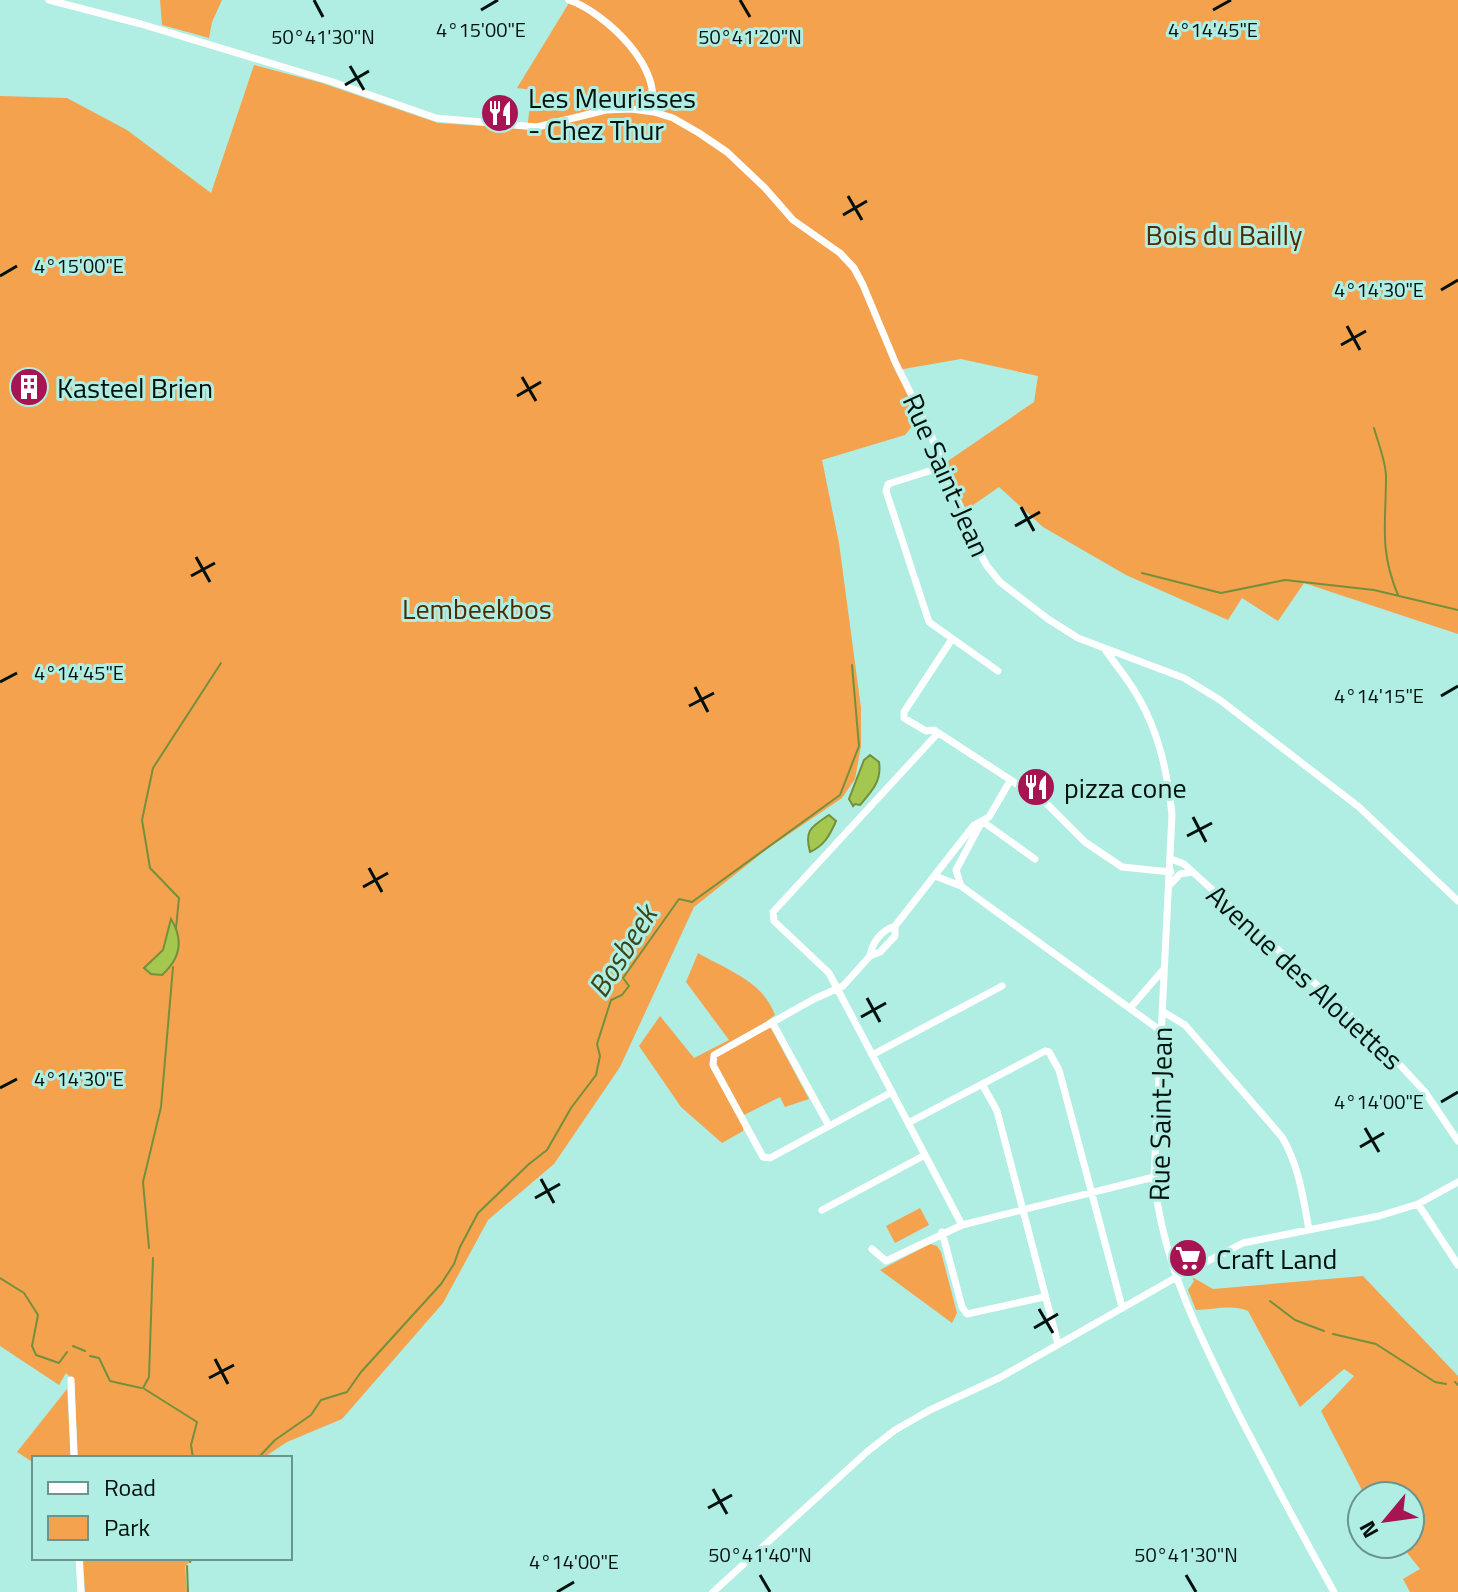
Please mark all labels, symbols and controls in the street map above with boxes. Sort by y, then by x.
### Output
text: 4°15'00"E [436,14,526,45]
text: 4°14'45"E [1168,14,1258,45]
text: 50°41'30"N [271,21,375,52]
text: 50°41'20"N [698,21,802,52]
place label: Les Meurisses - Chez Thur [528,76,696,151]
restaurant icon: Les Meurisses - Chez Thur [479,92,521,134]
park label: Bois du Bailly [1145,213,1303,256]
text: 4°15'00"E [34,250,124,281]
text: 4°14'30"E [1334,274,1424,305]
building icon: Kasteel Brien [8,366,50,408]
place label: Kasteel Brien [57,366,213,409]
street label: Rue Saint-Jean [892,387,1002,563]
park label: Lembeekbos [402,587,552,630]
text: 4°14'45"E [34,657,124,688]
text: 4°14'15"E [1334,680,1424,711]
restaurant icon: pizza cone [1015,766,1057,808]
place label: pizza cone [1064,766,1187,809]
street label: Avenue des Alouettes [1197,874,1413,1080]
water label: Bosbeek [576,893,670,1006]
street label: Rue Saint-Jean [1137,1026,1183,1202]
text: 4°14'30"E [34,1063,124,1094]
text: 4°14'00"E [1334,1086,1424,1117]
supermarket icon: Craft Land [1167,1237,1209,1279]
place label: Craft Land [1216,1237,1337,1280]
legend [32,1456,292,1560]
text: Road [104,1469,156,1505]
north arrow [1346,1480,1426,1560]
text: Park [104,1509,150,1545]
text: N [1350,1515,1387,1545]
text: 50°41'40"N [708,1539,812,1570]
text: 50°41'30"N [1134,1539,1238,1570]
text: 4°14'00"E [529,1546,619,1577]

